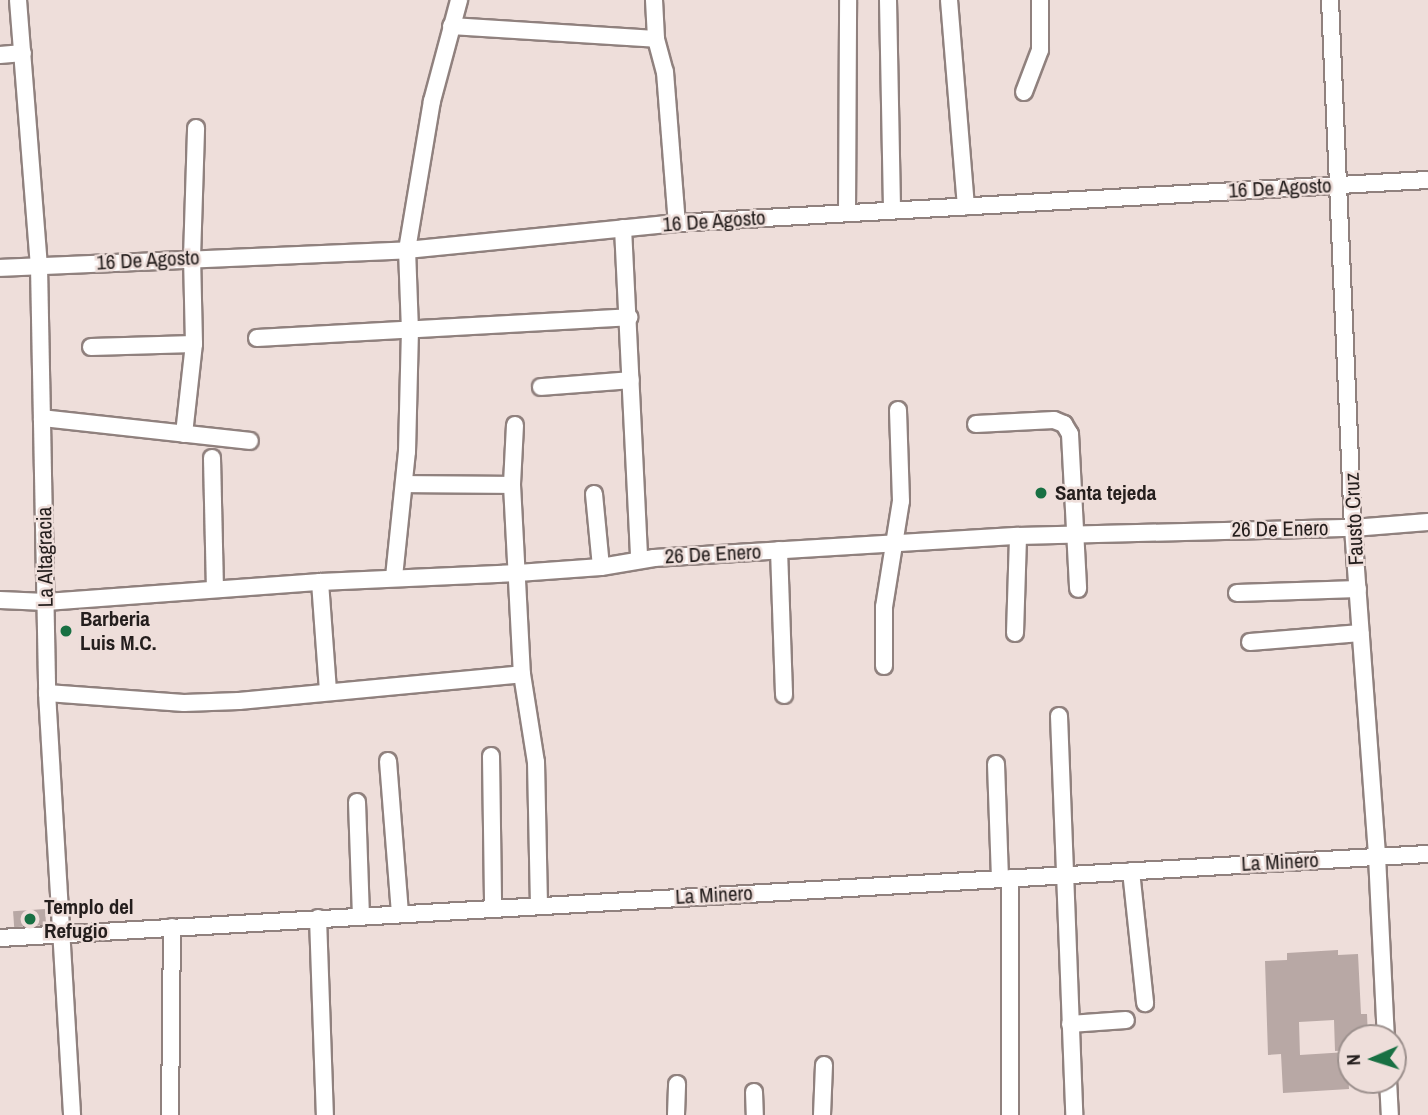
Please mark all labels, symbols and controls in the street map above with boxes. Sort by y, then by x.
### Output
street label: 16 De Agosto [1227,173,1333,203]
street label: 16 De Agosto [661,205,767,237]
street label: 16 De Agosto [95,245,201,275]
street label: Fausto Cruz [1339,472,1369,566]
place label: Santa tejeda [1055,480,1156,506]
marker: Santa tejeda [1033,485,1049,501]
street label: La Altagracia [32,506,58,608]
street label: 26 De Enero [1231,516,1329,542]
street label: 26 De Enero [664,539,762,569]
place label: Barberia Luis M.C. [80,606,157,656]
marker: Barberia Luis M.C. [58,623,74,639]
street label: La Minero [1241,847,1319,877]
street label: La Minero [675,880,753,910]
place label: Templo del Refugio [44,894,134,944]
marker: Templo del Refugio [22,911,38,927]
north arrow [1337,1024,1407,1094]
text: N [1340,1054,1366,1066]

